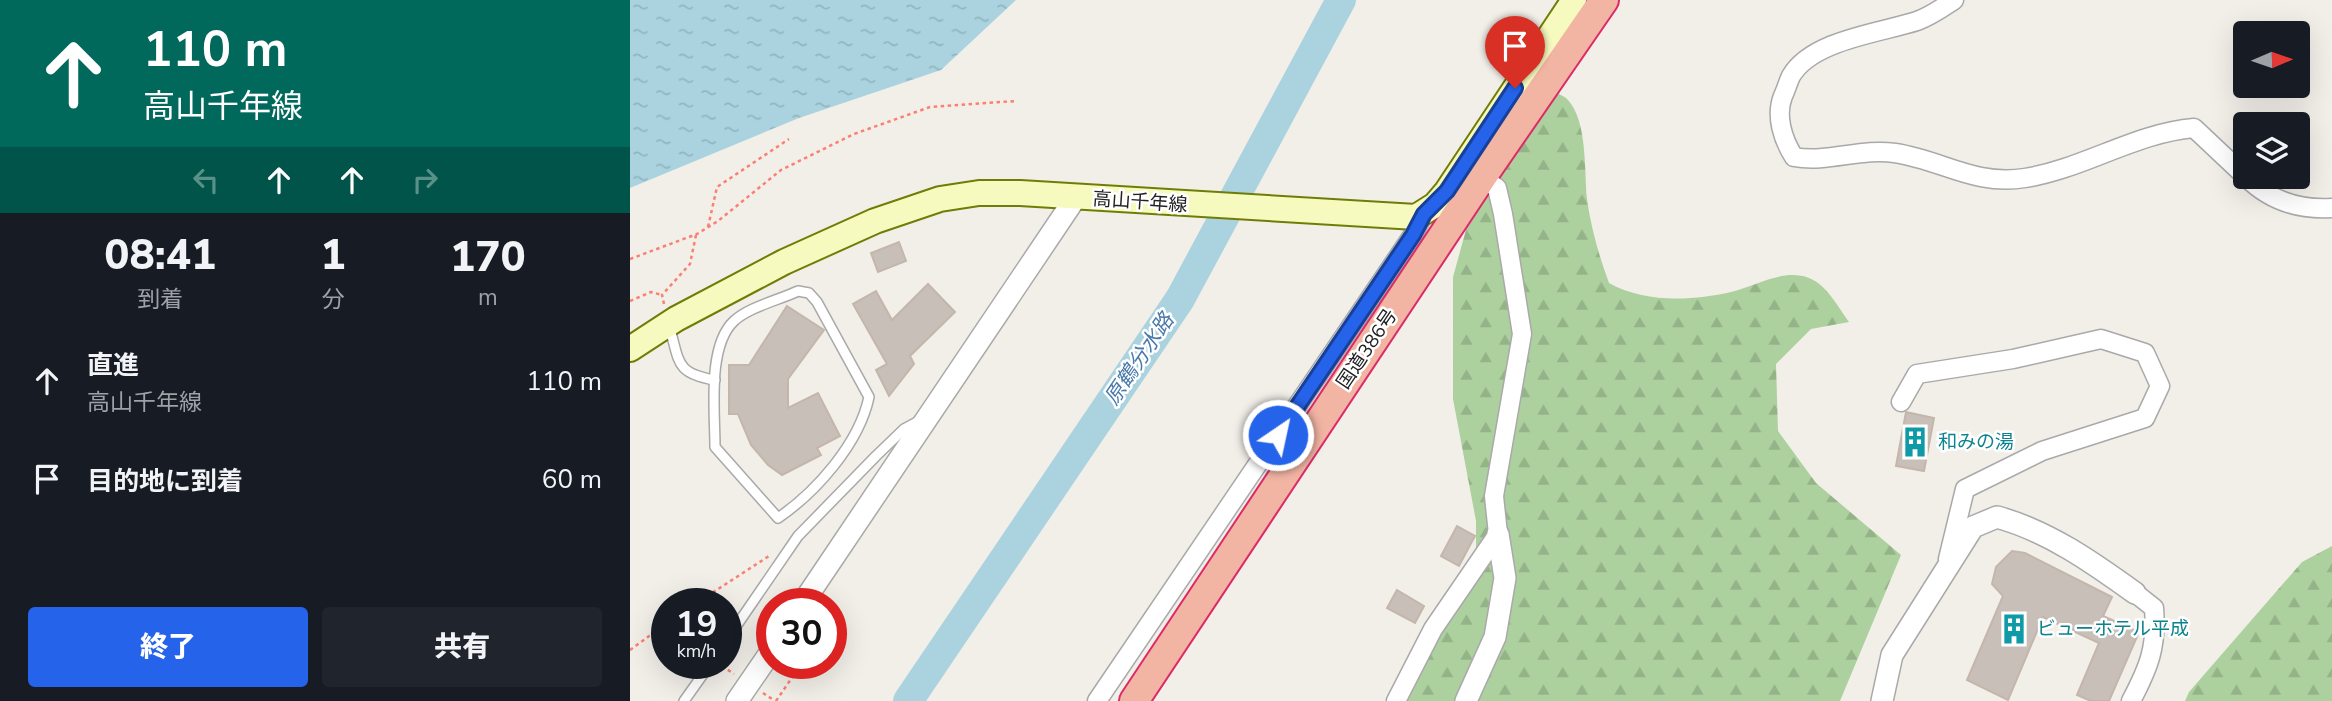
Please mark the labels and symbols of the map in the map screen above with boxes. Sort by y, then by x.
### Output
pin [1485,16,1545,88]
north arrow [2233,21,2310,98]
street label: 高山千年線 [1092,186,1188,218]
street label: 国道386号 [1331,304,1403,394]
water label: 原鶴分水路 [1098,306,1181,410]
position arrow [1241,398,1315,472]
building icon: 和みの湯 [1898,425,1932,459]
place label: 和みの湯 [1938,429,2014,455]
speed limit sign: 30 [756,588,847,679]
building icon: ビューホテル平成 [1997,612,2031,646]
place label: ビューホテル平成 [2037,616,2189,642]

